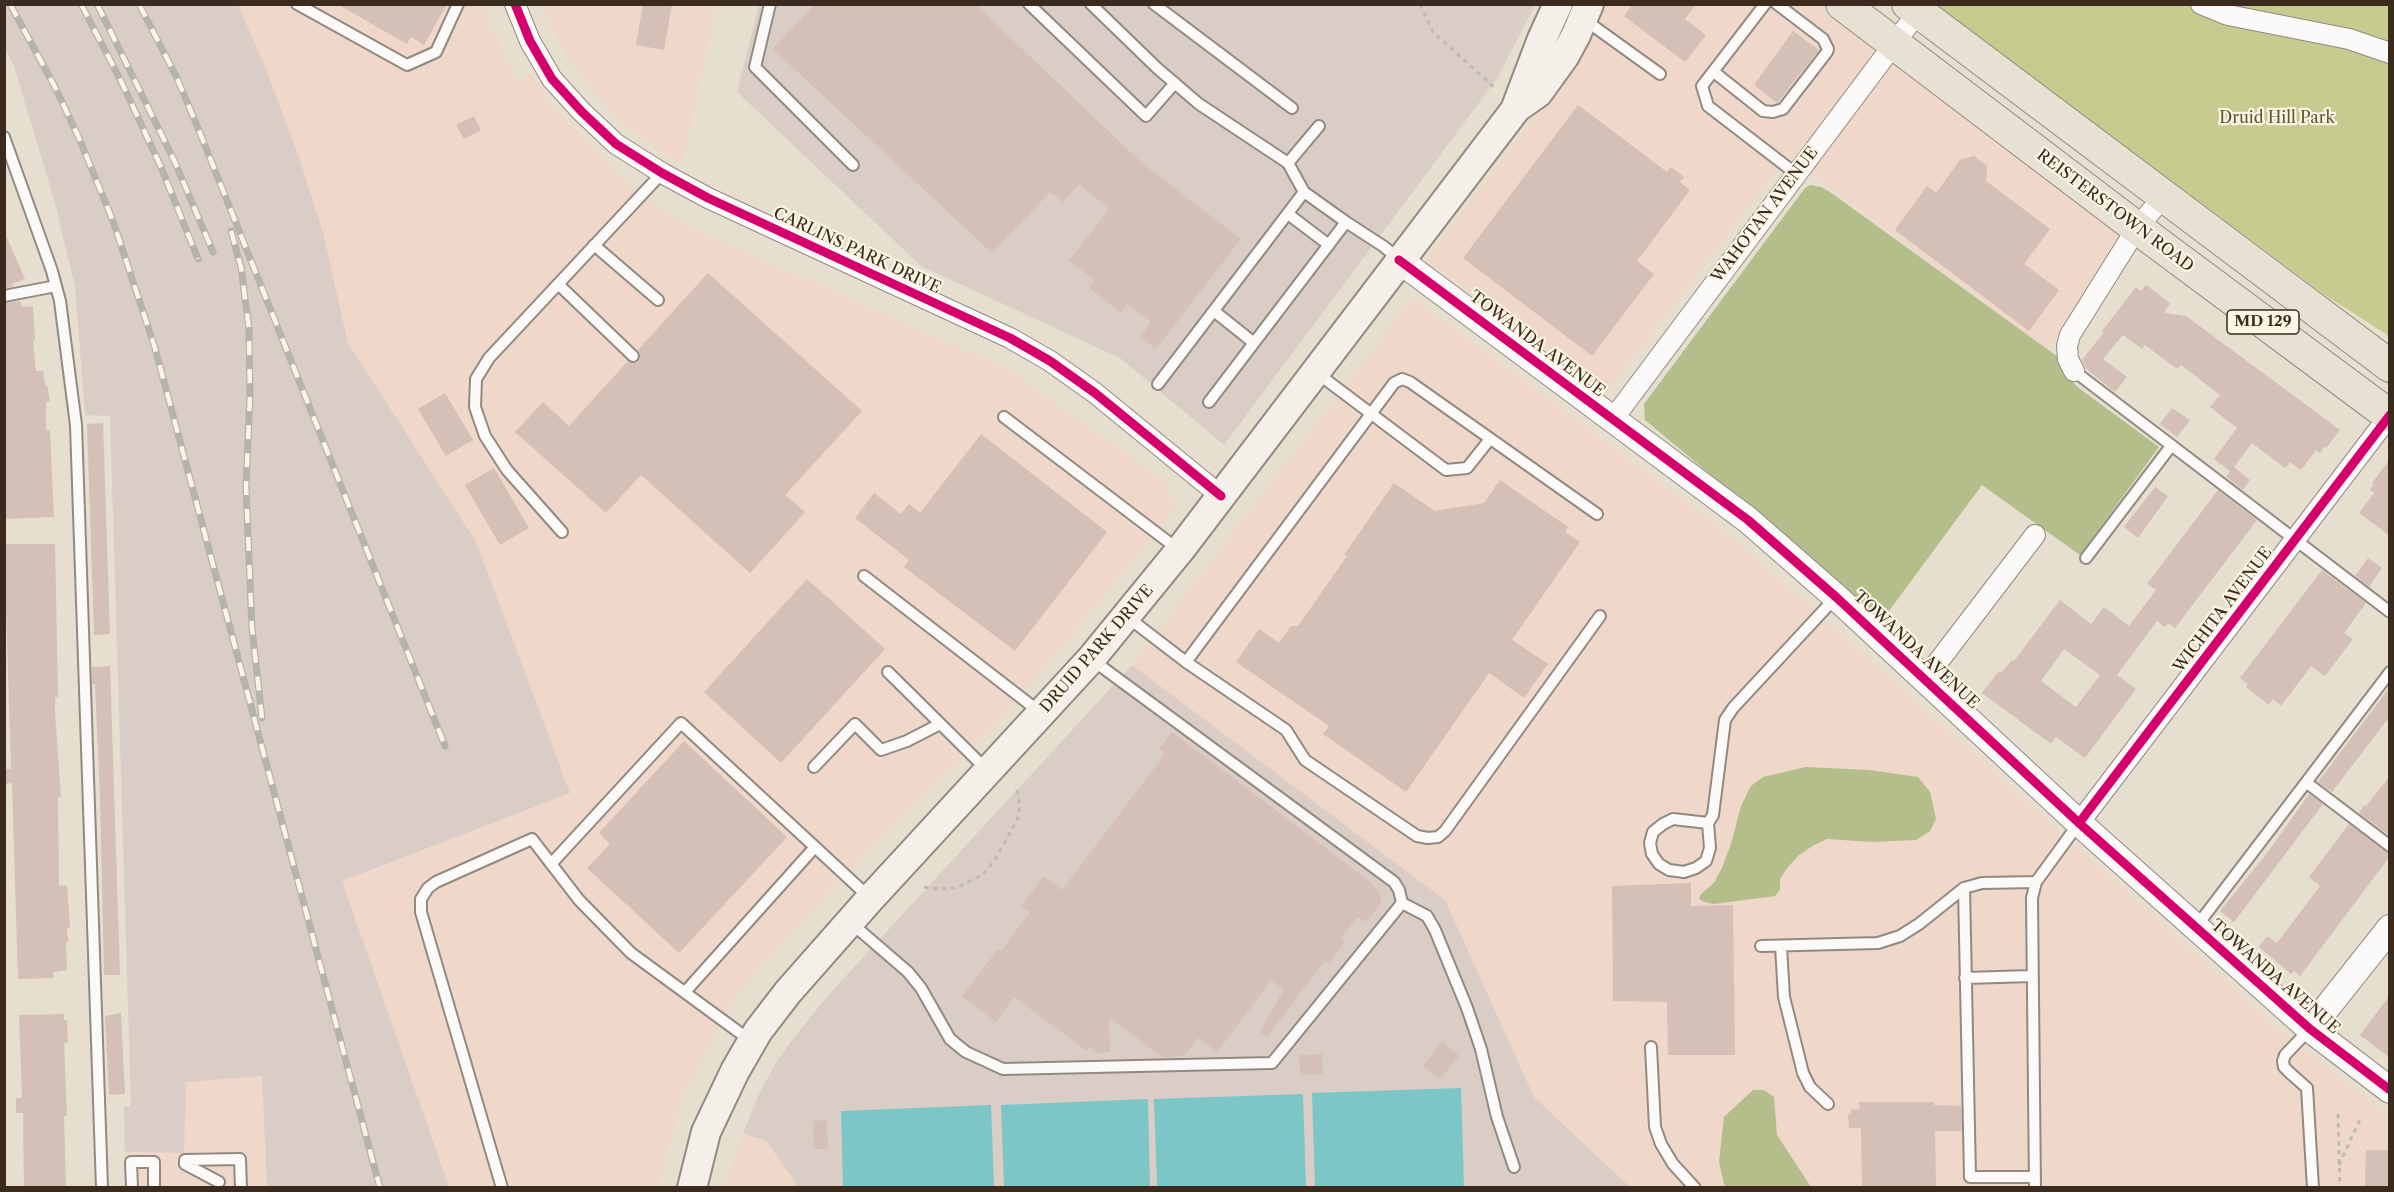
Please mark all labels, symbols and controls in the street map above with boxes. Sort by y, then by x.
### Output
park label: Druid Hill Park [2219,108,2335,128]
street label: WAHOTAN AVENUE [1708,143,1822,287]
street label: REISTERSTOWN ROAD [2033,146,2197,276]
street label: CARLINS PARK DRIVE [770,204,944,298]
street label: TOWANDA AVENUE [1466,287,1608,401]
road number: MD 129 [2227,310,2299,334]
street label: WICHITA AVENUE [2170,543,2276,677]
street label: DRUID PARK DRIVE [1036,581,1158,717]
street label: TOWANDA AVENUE [1849,587,1983,713]
street label: TOWANDA AVENUE [2207,916,2343,1038]

